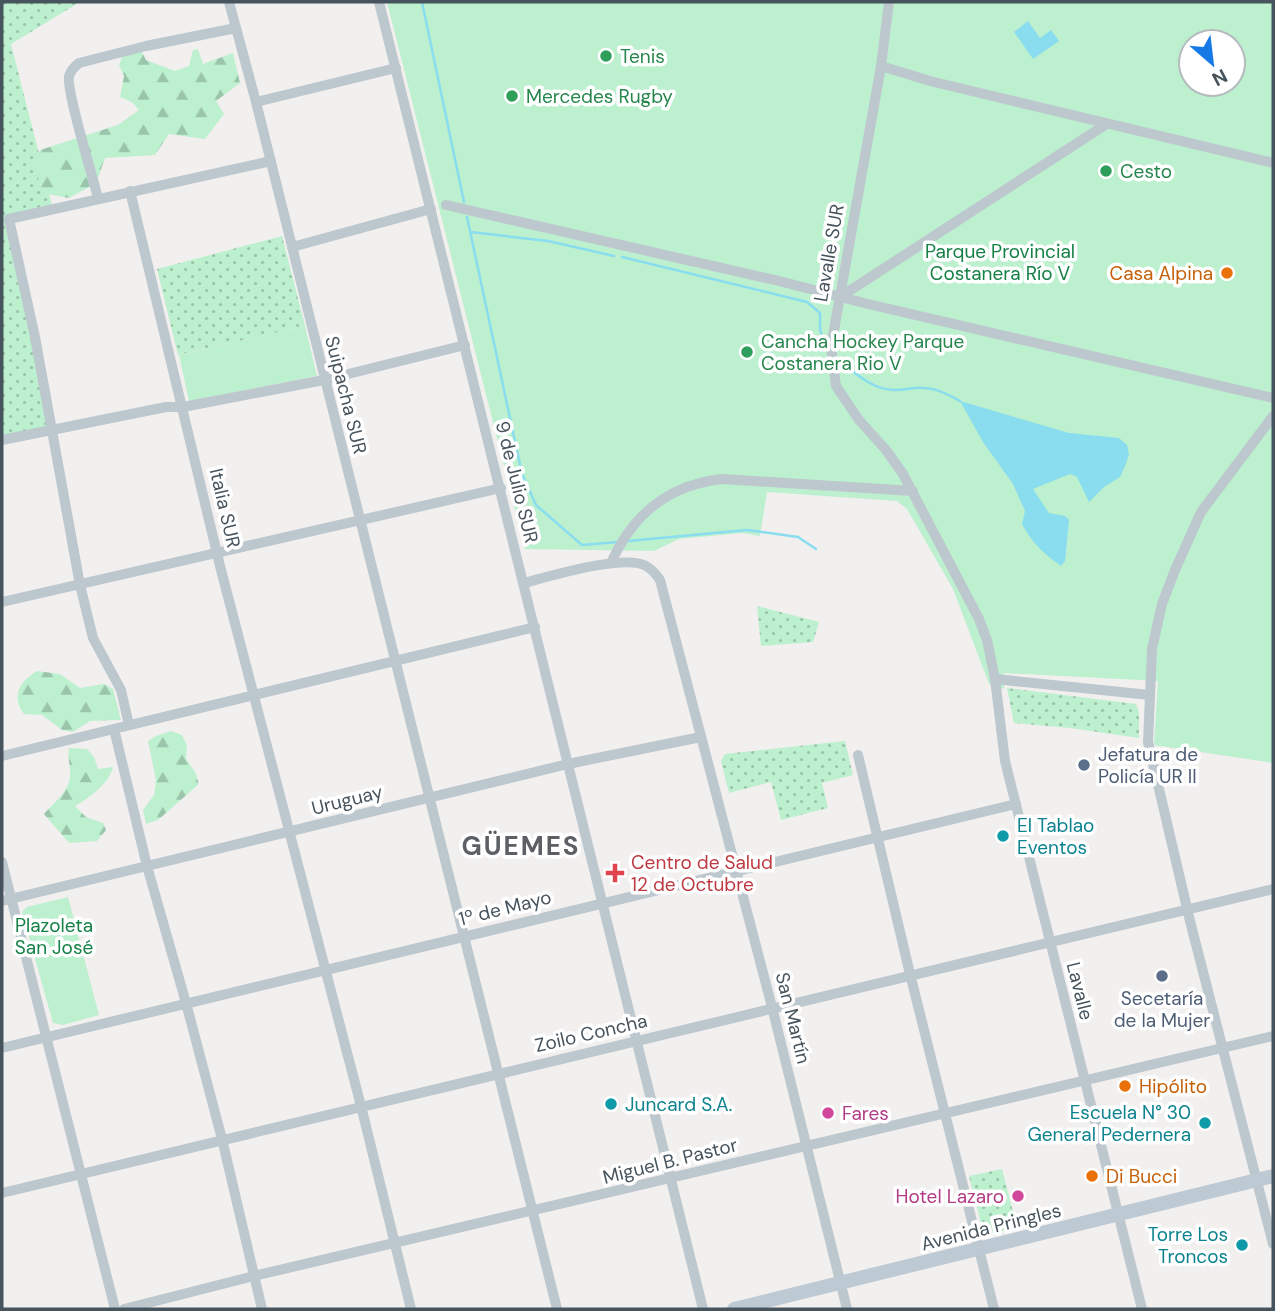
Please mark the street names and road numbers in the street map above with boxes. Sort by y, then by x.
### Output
street label: Lavalle SUR [808,202,850,304]
street label: Suipacha SUR [319,333,373,457]
street label: 9 de Julio SUR [490,418,544,546]
street label: Italia SUR [204,466,246,550]
street label: Uruguay [309,779,386,821]
street label: 1º de Mayo [456,884,554,932]
street label: Lavalle [1061,959,1099,1023]
street label: San Martín [770,970,816,1066]
street label: Zoilo Concha [532,1008,650,1058]
street label: Miguel B. Pastor [600,1132,740,1190]
street label: Avenida Pringles [918,1198,1064,1256]

